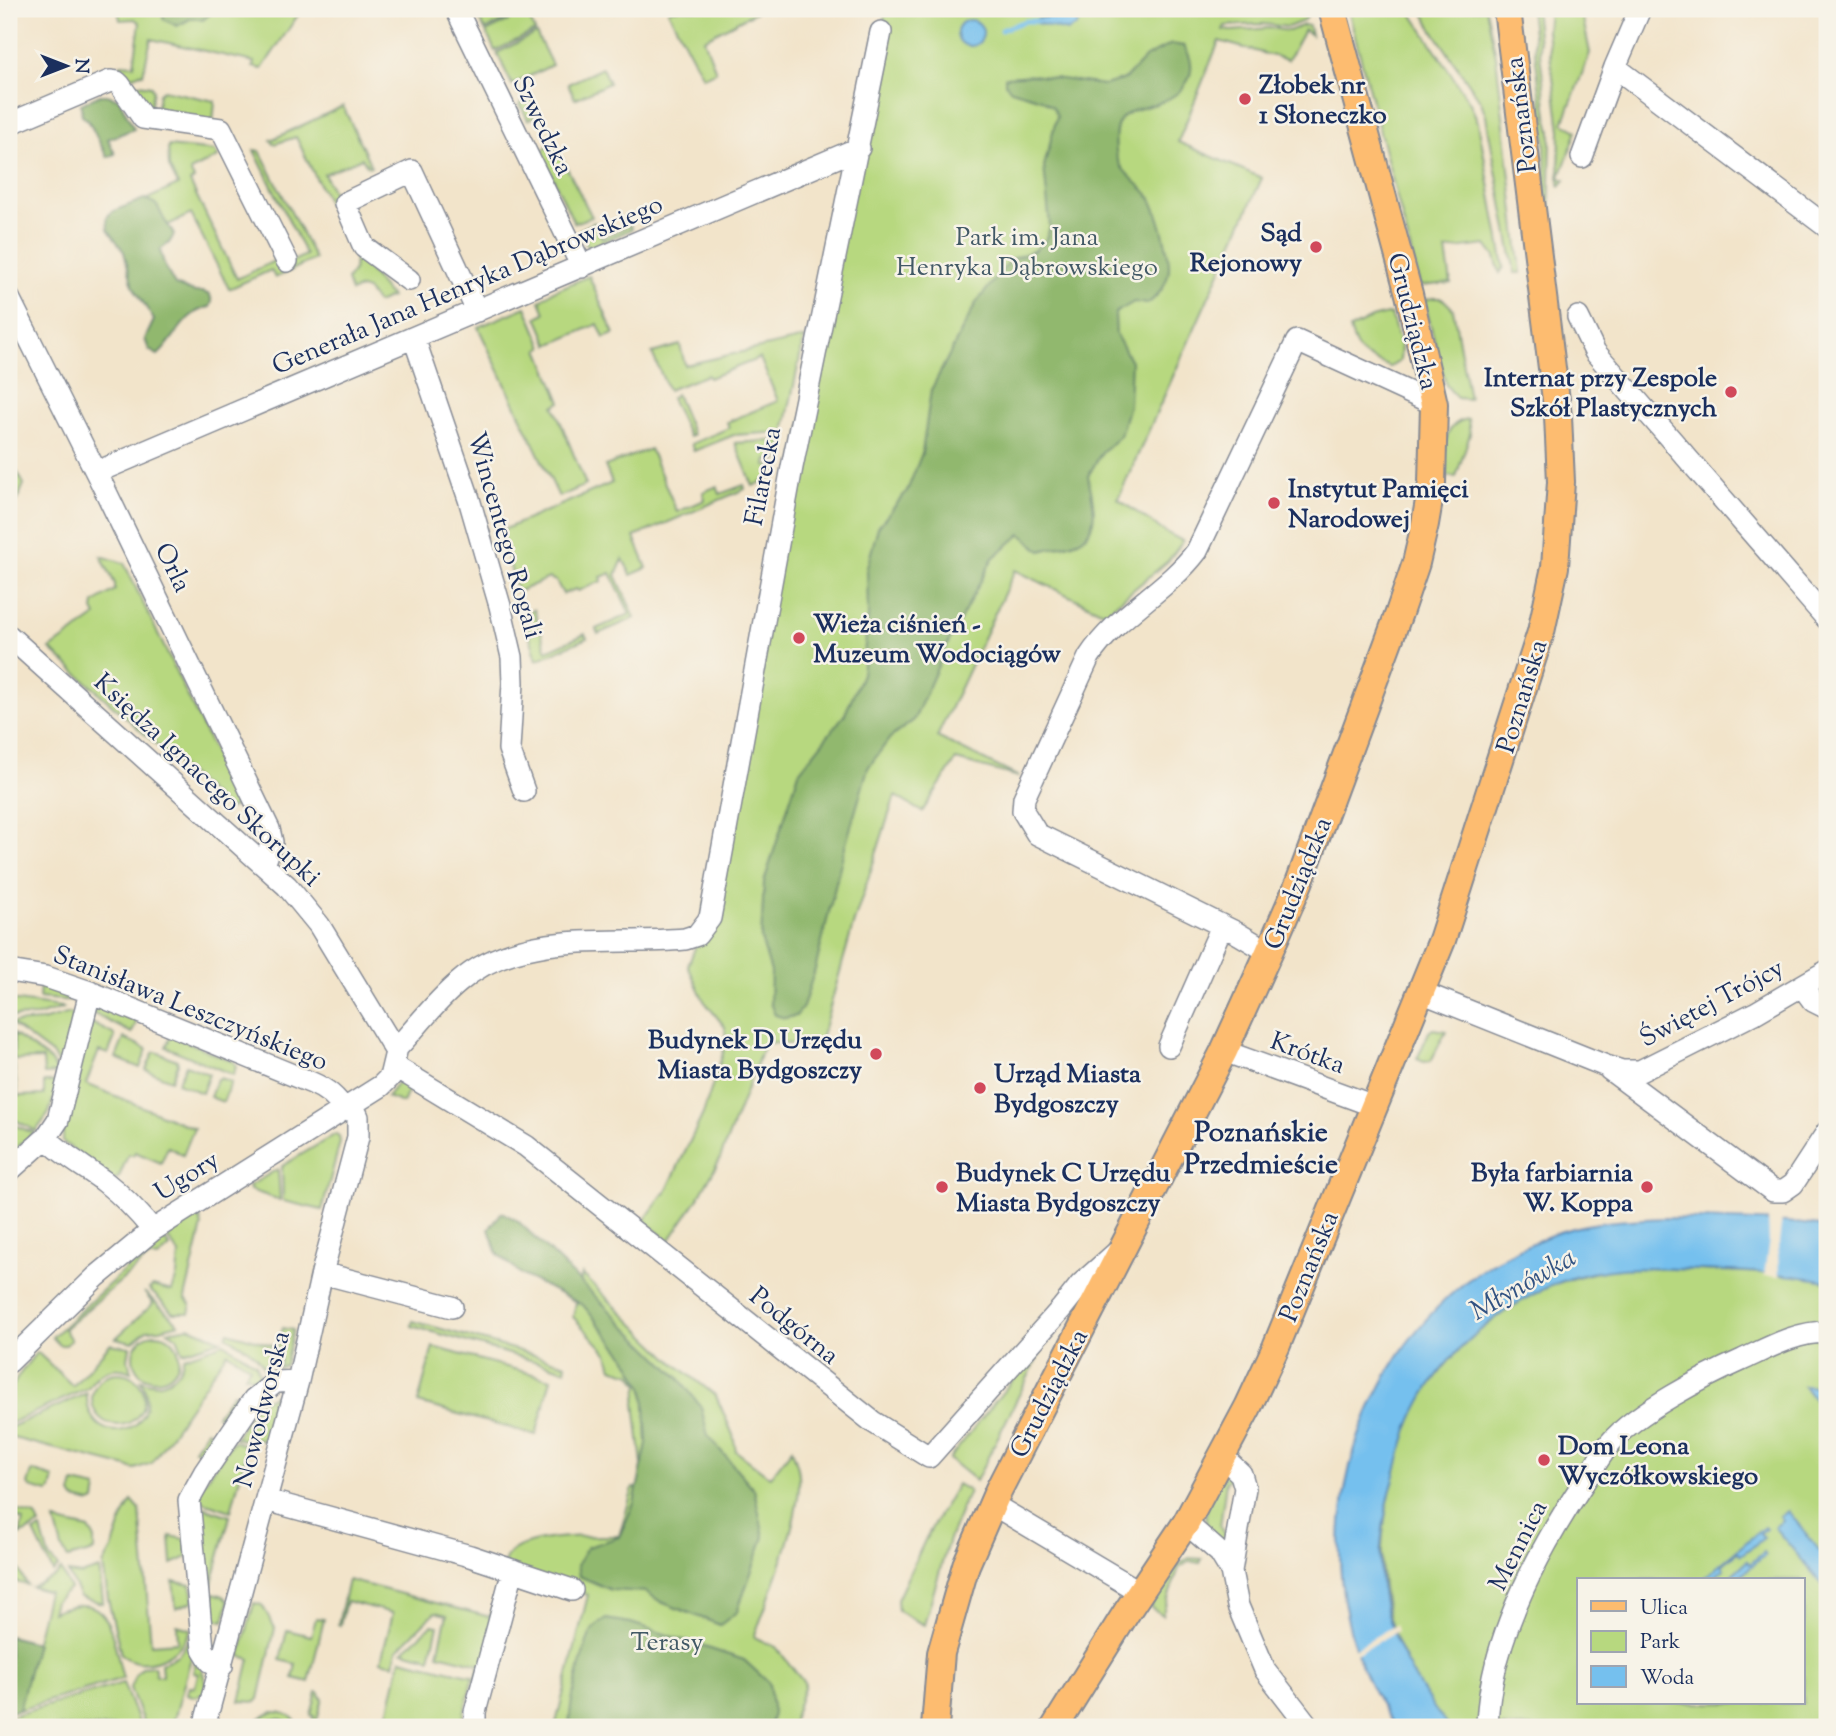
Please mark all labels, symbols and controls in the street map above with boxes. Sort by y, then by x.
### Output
north arrow [32,32,102,102]
street label: Poznańska [1497,55,1548,175]
text: N [67,58,94,74]
place label: Złobek nr 1 Słoneczko [1259,68,1387,135]
street label: Szwedzka [502,70,582,182]
marker: Złobek nr 1 Słoneczko [1237,91,1253,107]
street label: Generała Jana Henryka Dąbrowskiego [267,187,669,386]
place label: Sąd Rejonowy [1190,216,1302,283]
park label: Park im. Jana Henryka Dąbrowskiego [896,220,1158,287]
marker: Sąd Rejonowy [1308,239,1324,255]
street label: Grudziądzka [1377,249,1446,394]
place label: Internat przy Zespole Szkół Plastycznych [1484,361,1718,428]
marker: Internat przy Zespole Szkół Plastycznych [1723,384,1739,400]
street label: Filarecka [737,424,792,529]
street label: Wincentego Rogali [456,428,551,643]
place label: Instytut Pamięci Narodowej [1288,472,1469,539]
marker: Instytut Pamięci Narodowej [1266,495,1282,511]
street label: Orla [144,537,200,599]
place label: Wieża ciśnień - Muzeum Wodociągów [813,607,1061,674]
marker: Wieża ciśnień - Muzeum Wodociągów [791,630,807,646]
street label: Poznańska [1489,636,1558,758]
street label: Księdza Ignacego Skorupki [84,665,328,896]
street label: Grudziądzka [1256,812,1343,956]
street label: Stanisława Leszczyńskiego [47,937,333,1081]
street label: Świętej Trójcy [1633,951,1791,1058]
place label: Budynek D Urzędu Miasta Bydgoszczy [648,1023,862,1090]
street label: Krótka [1265,1024,1350,1085]
marker: Budynek D Urzędu Miasta Bydgoszczy [868,1046,884,1062]
place label: Urząd Miasta Bydgoszczy [994,1057,1141,1124]
marker: Urząd Miasta Bydgoszczy [972,1080,988,1096]
district label: Poznańskie Przedmieście [1184,1114,1338,1186]
street label: Ugory [148,1143,227,1211]
place label: Budynek C Urzędu Miasta Bydgoszczy [956,1156,1170,1223]
place label: Była farbiarnia W. Koppa [1471,1156,1633,1223]
marker: Budynek C Urzędu Miasta Bydgoszczy [934,1179,950,1195]
marker: Była farbiarnia W. Koppa [1639,1179,1655,1195]
street label: Poznańska [1271,1206,1349,1328]
water label: Młynówka [1463,1239,1584,1332]
street label: Podgórna [741,1279,846,1375]
street label: Grudziądzka [1002,1323,1099,1465]
street label: Nowodworska [226,1327,301,1492]
place label: Dom Leona Wyczółkowskiego [1558,1429,1758,1496]
marker: Dom Leona Wyczółkowskiego [1536,1452,1552,1468]
street label: Mennica [1481,1494,1558,1598]
legend [1577,1578,1804,1704]
text: Ulica [1640,1594,1688,1624]
park label: Terasy [630,1625,704,1662]
text: Park [1640,1628,1681,1658]
text: Woda [1640,1664,1695,1694]

